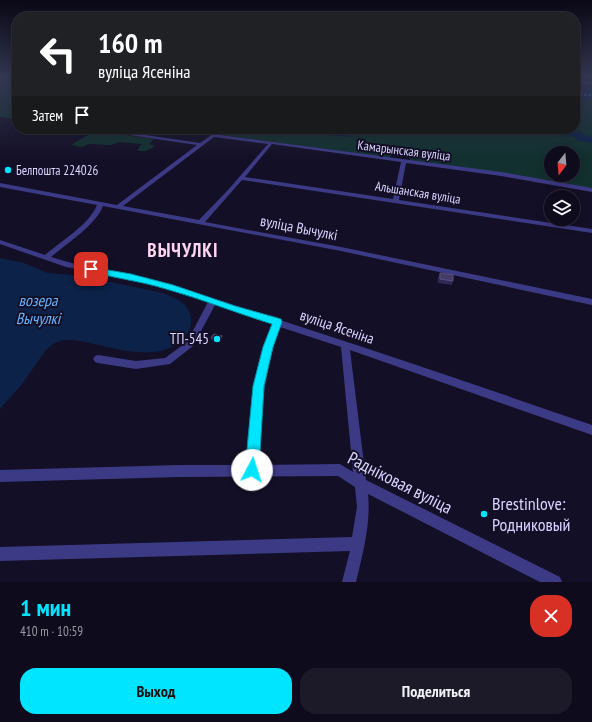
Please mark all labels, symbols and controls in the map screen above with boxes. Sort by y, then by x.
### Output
text: 160 m [98,24,162,61]
icon: left [32,28,84,80]
text: вуліца Ясеніна [98,60,191,83]
icon: arrive [71,104,93,126]
text: Затем [32,106,63,125]
street label: Камарынская вуліца [356,136,451,165]
north arrow [544,146,580,182]
map controls [544,146,580,226]
place label: Белпошта 224026 [16,162,99,179]
marker: Белпошта 224026 [3,165,13,175]
street label: Альшанская вуліца [374,177,462,208]
button: layers [544,190,580,226]
street label: вуліца Вычулкі [259,211,339,244]
district label: ВЫЧУЛКІ [147,238,219,262]
pin [74,252,108,286]
icon: arrive [80,258,102,280]
water label: возера Вычулкі [16,290,63,328]
street label: вуліца Ясеніна [298,305,377,348]
place label: ТП-545 [170,329,209,348]
marker: ТП-545 [212,334,222,344]
street label: Радніковая вуліца [344,446,456,519]
position arrow [231,449,273,491]
place label: Brestinlove: Родниковый [492,492,570,536]
marker: Brestinlove: Родниковый [479,509,489,519]
text: 1 мин [20,592,71,623]
button: close [530,595,572,637]
text: 410 m · 10:59 [20,623,83,640]
button: Выход [20,668,292,714]
button: Поделиться [300,668,572,714]

